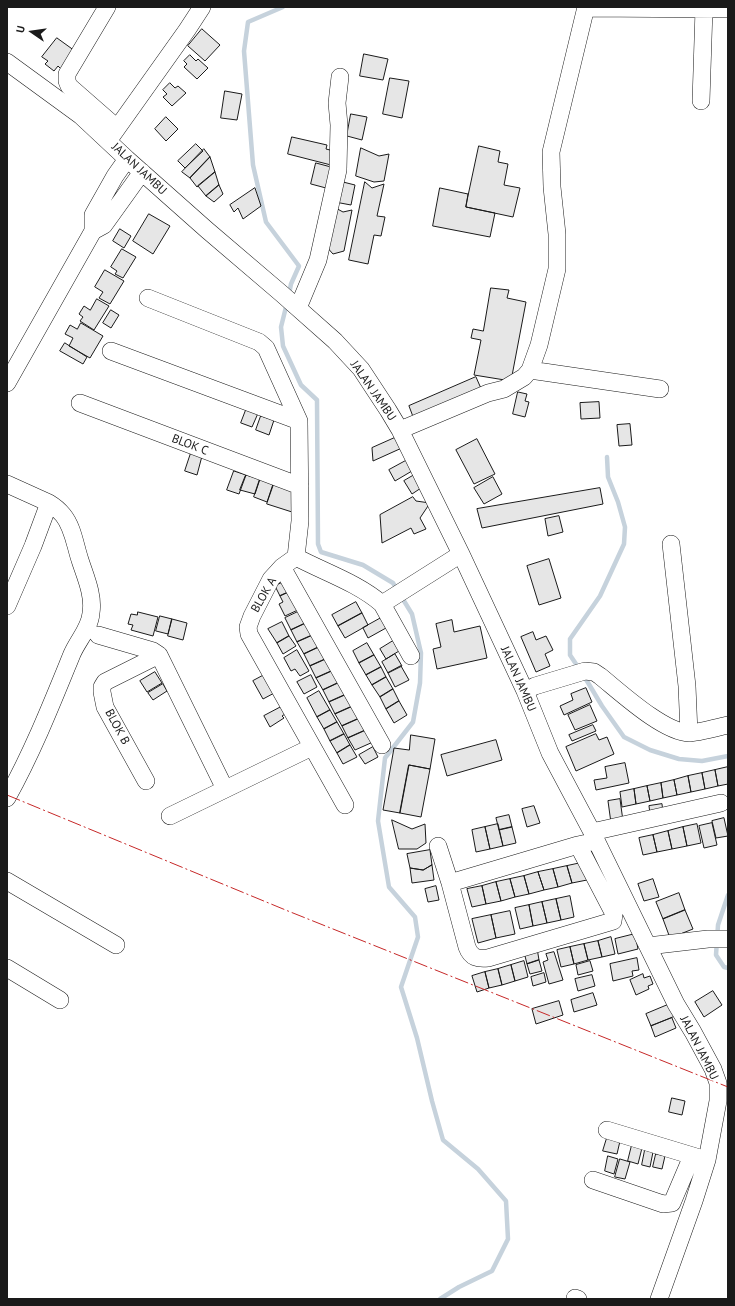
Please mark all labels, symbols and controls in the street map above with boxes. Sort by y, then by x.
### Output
north arrow [12,12,52,52]
text: U [13,24,28,34]
street label: JALAN JAMBU [109,140,169,198]
street label: JALAN JAMBU [347,358,399,424]
street label: BLOK C [170,431,210,459]
street label: BLOK A [248,575,280,615]
street label: JALAN JAMBU [497,644,539,714]
street label: BLOK B [102,707,132,747]
street label: JALAN JAMBU [677,1014,721,1082]

